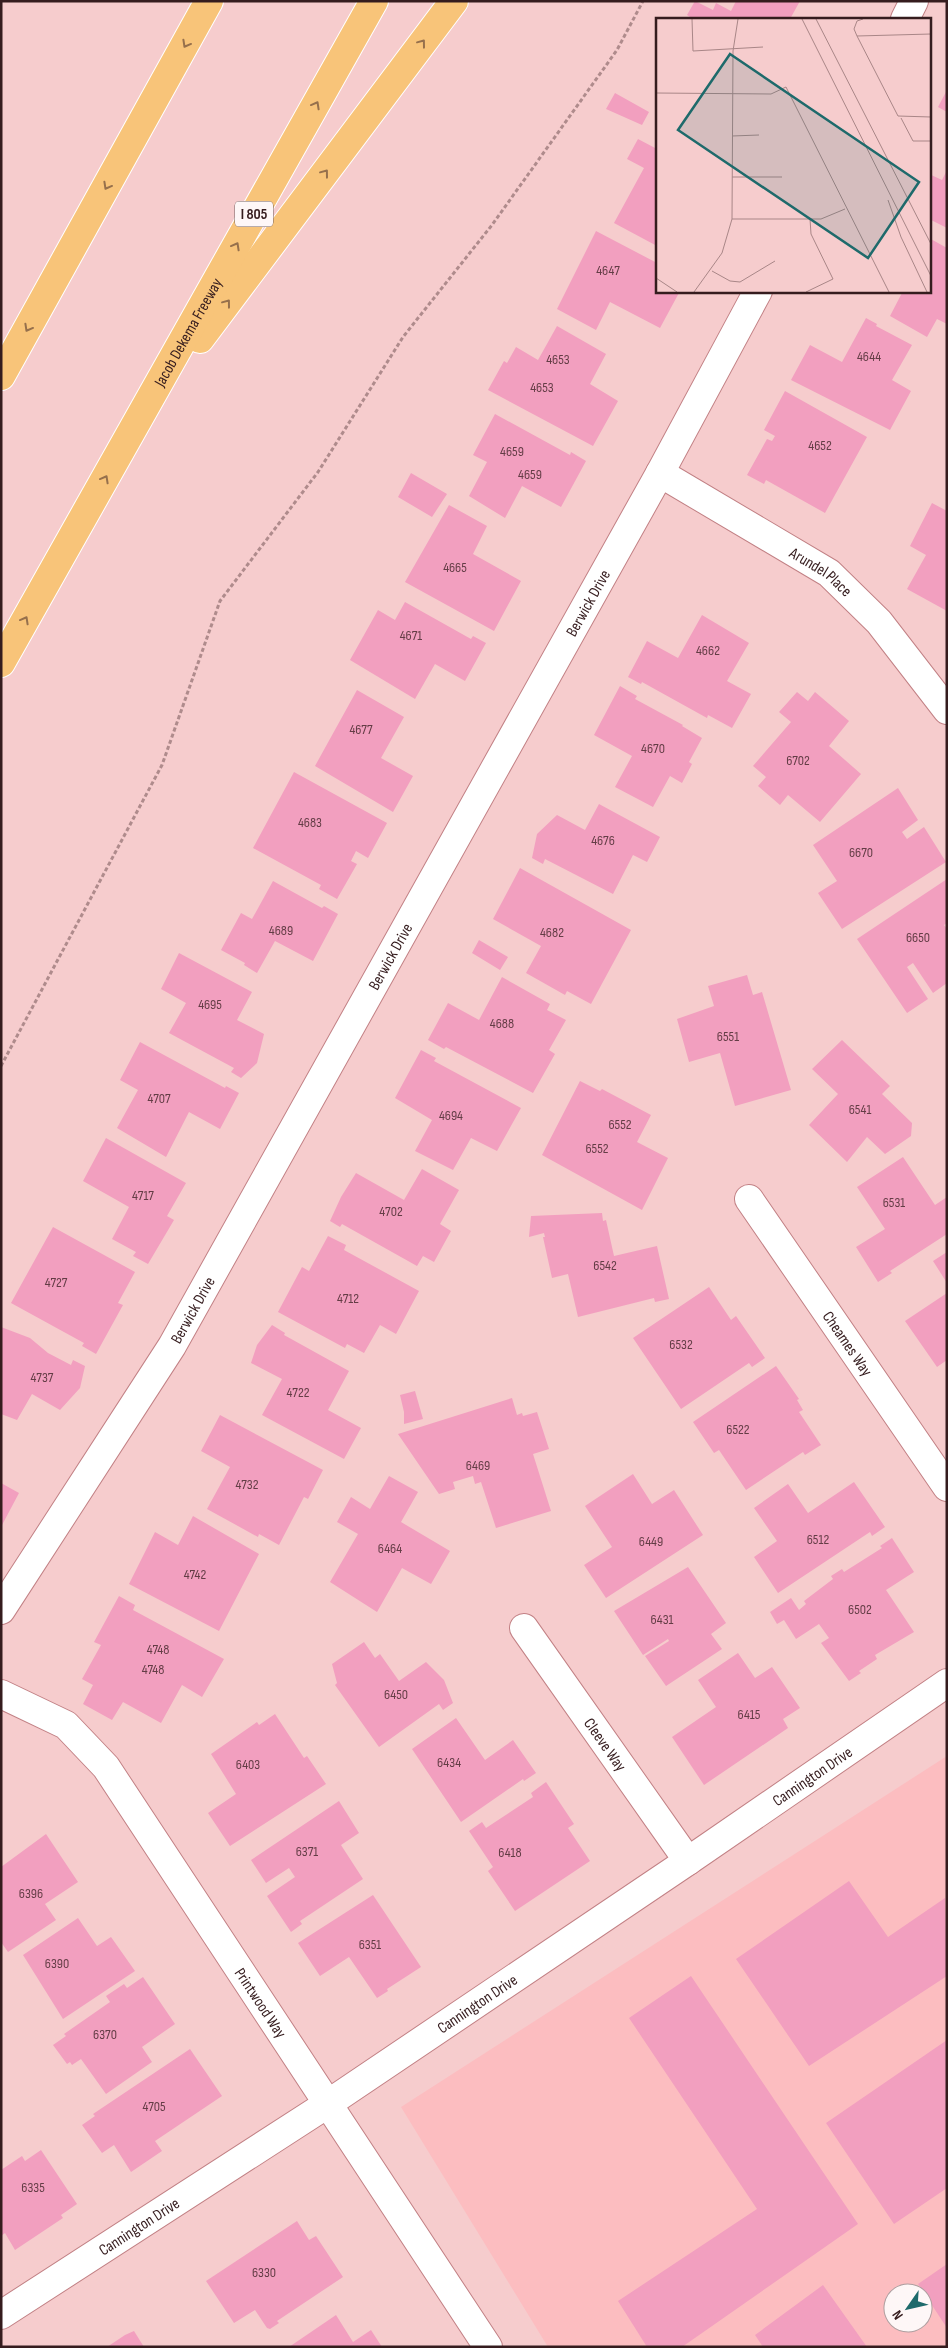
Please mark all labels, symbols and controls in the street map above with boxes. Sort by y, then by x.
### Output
inset map [656,18,930,292]
one-way arrow [182,39,192,48]
one-way arrow [417,40,425,49]
one-way arrow [309,101,319,110]
one-way arrow [319,170,327,179]
one-way arrow [103,181,113,190]
road number: I 805 [235,202,273,226]
one-way arrow [230,243,240,252]
house number: 4647 [596,262,620,279]
street label: Jacob Dekema Freeway [150,275,227,391]
one-way arrow [221,299,230,309]
one-way arrow [24,323,34,332]
house number: 4644 [857,348,881,365]
house number: 4653 [546,351,570,368]
house number: 4653 [530,379,554,396]
house number: 4652 [808,437,832,454]
house number: 4659 [500,443,524,460]
house number: 4659 [518,466,542,483]
one-way arrow [99,475,109,484]
street label: Arundel Place [785,543,855,601]
house number: 4665 [443,559,467,576]
street label: Berwick Drive [563,567,615,640]
one-way arrow [19,617,29,626]
house number: 4671 [400,627,422,644]
house number: 4662 [696,642,720,659]
house number: 4677 [349,721,373,738]
house number: 4670 [641,740,665,757]
house number: 6702 [786,752,810,769]
house number: 4683 [298,814,322,831]
house number: 4676 [591,832,615,849]
house number: 6670 [849,844,873,861]
street label: Berwick Drive [365,920,417,994]
house number: 4689 [269,922,293,939]
house number: 4682 [540,924,564,941]
house number: 6650 [906,929,930,946]
house number: 4695 [198,996,222,1013]
house number: 4688 [490,1015,514,1032]
house number: 6551 [717,1028,739,1045]
house number: 4707 [147,1090,171,1107]
house number: 6541 [849,1101,871,1118]
house number: 4694 [439,1107,463,1124]
house number: 6552 [608,1116,632,1133]
house number: 6552 [585,1140,609,1157]
house number: 4717 [132,1187,154,1204]
house number: 6531 [883,1194,905,1211]
house number: 4702 [379,1203,403,1220]
house number: 6542 [593,1257,617,1274]
house number: 4727 [45,1274,68,1291]
street label: Berwick Drive [167,1274,220,1347]
house number: 4712 [337,1290,359,1307]
street label: Cheames Way [818,1308,876,1380]
house number: 6532 [669,1336,693,1353]
house number: 4737 [31,1369,54,1386]
house number: 4722 [287,1384,310,1401]
house number: 6522 [726,1421,750,1438]
house number: 6469 [466,1457,490,1474]
house number: 4732 [235,1476,259,1493]
house number: 6512 [807,1531,830,1548]
house number: 6449 [639,1533,663,1550]
house number: 6464 [378,1540,402,1557]
house number: 4742 [184,1566,206,1583]
house number: 6502 [848,1601,872,1618]
house number: 6431 [650,1611,674,1628]
house number: 4748 [147,1641,169,1658]
house number: 4748 [142,1661,164,1678]
house number: 6450 [384,1686,408,1703]
house number: 6415 [738,1706,761,1723]
street label: Cleeve Way [579,1715,630,1775]
street label: Cannington Drive [769,1743,856,1811]
house number: 6434 [437,1754,461,1771]
house number: 6403 [236,1756,260,1773]
house number: 6371 [296,1843,318,1860]
house number: 6418 [498,1844,522,1861]
house number: 6396 [19,1885,43,1902]
house number: 6351 [359,1936,381,1953]
house number: 6390 [45,1955,69,1972]
street label: Printwood Way [230,1965,290,2042]
street label: Cannington Drive [434,1971,521,2038]
house number: 6370 [93,2026,117,2043]
house number: 4705 [142,2098,166,2115]
house number: 6335 [21,2179,45,2196]
street label: Cannington Drive [96,2194,183,2260]
house number: 6330 [252,2264,276,2281]
north arrow [883,2283,933,2333]
text: N [888,2307,907,2323]

